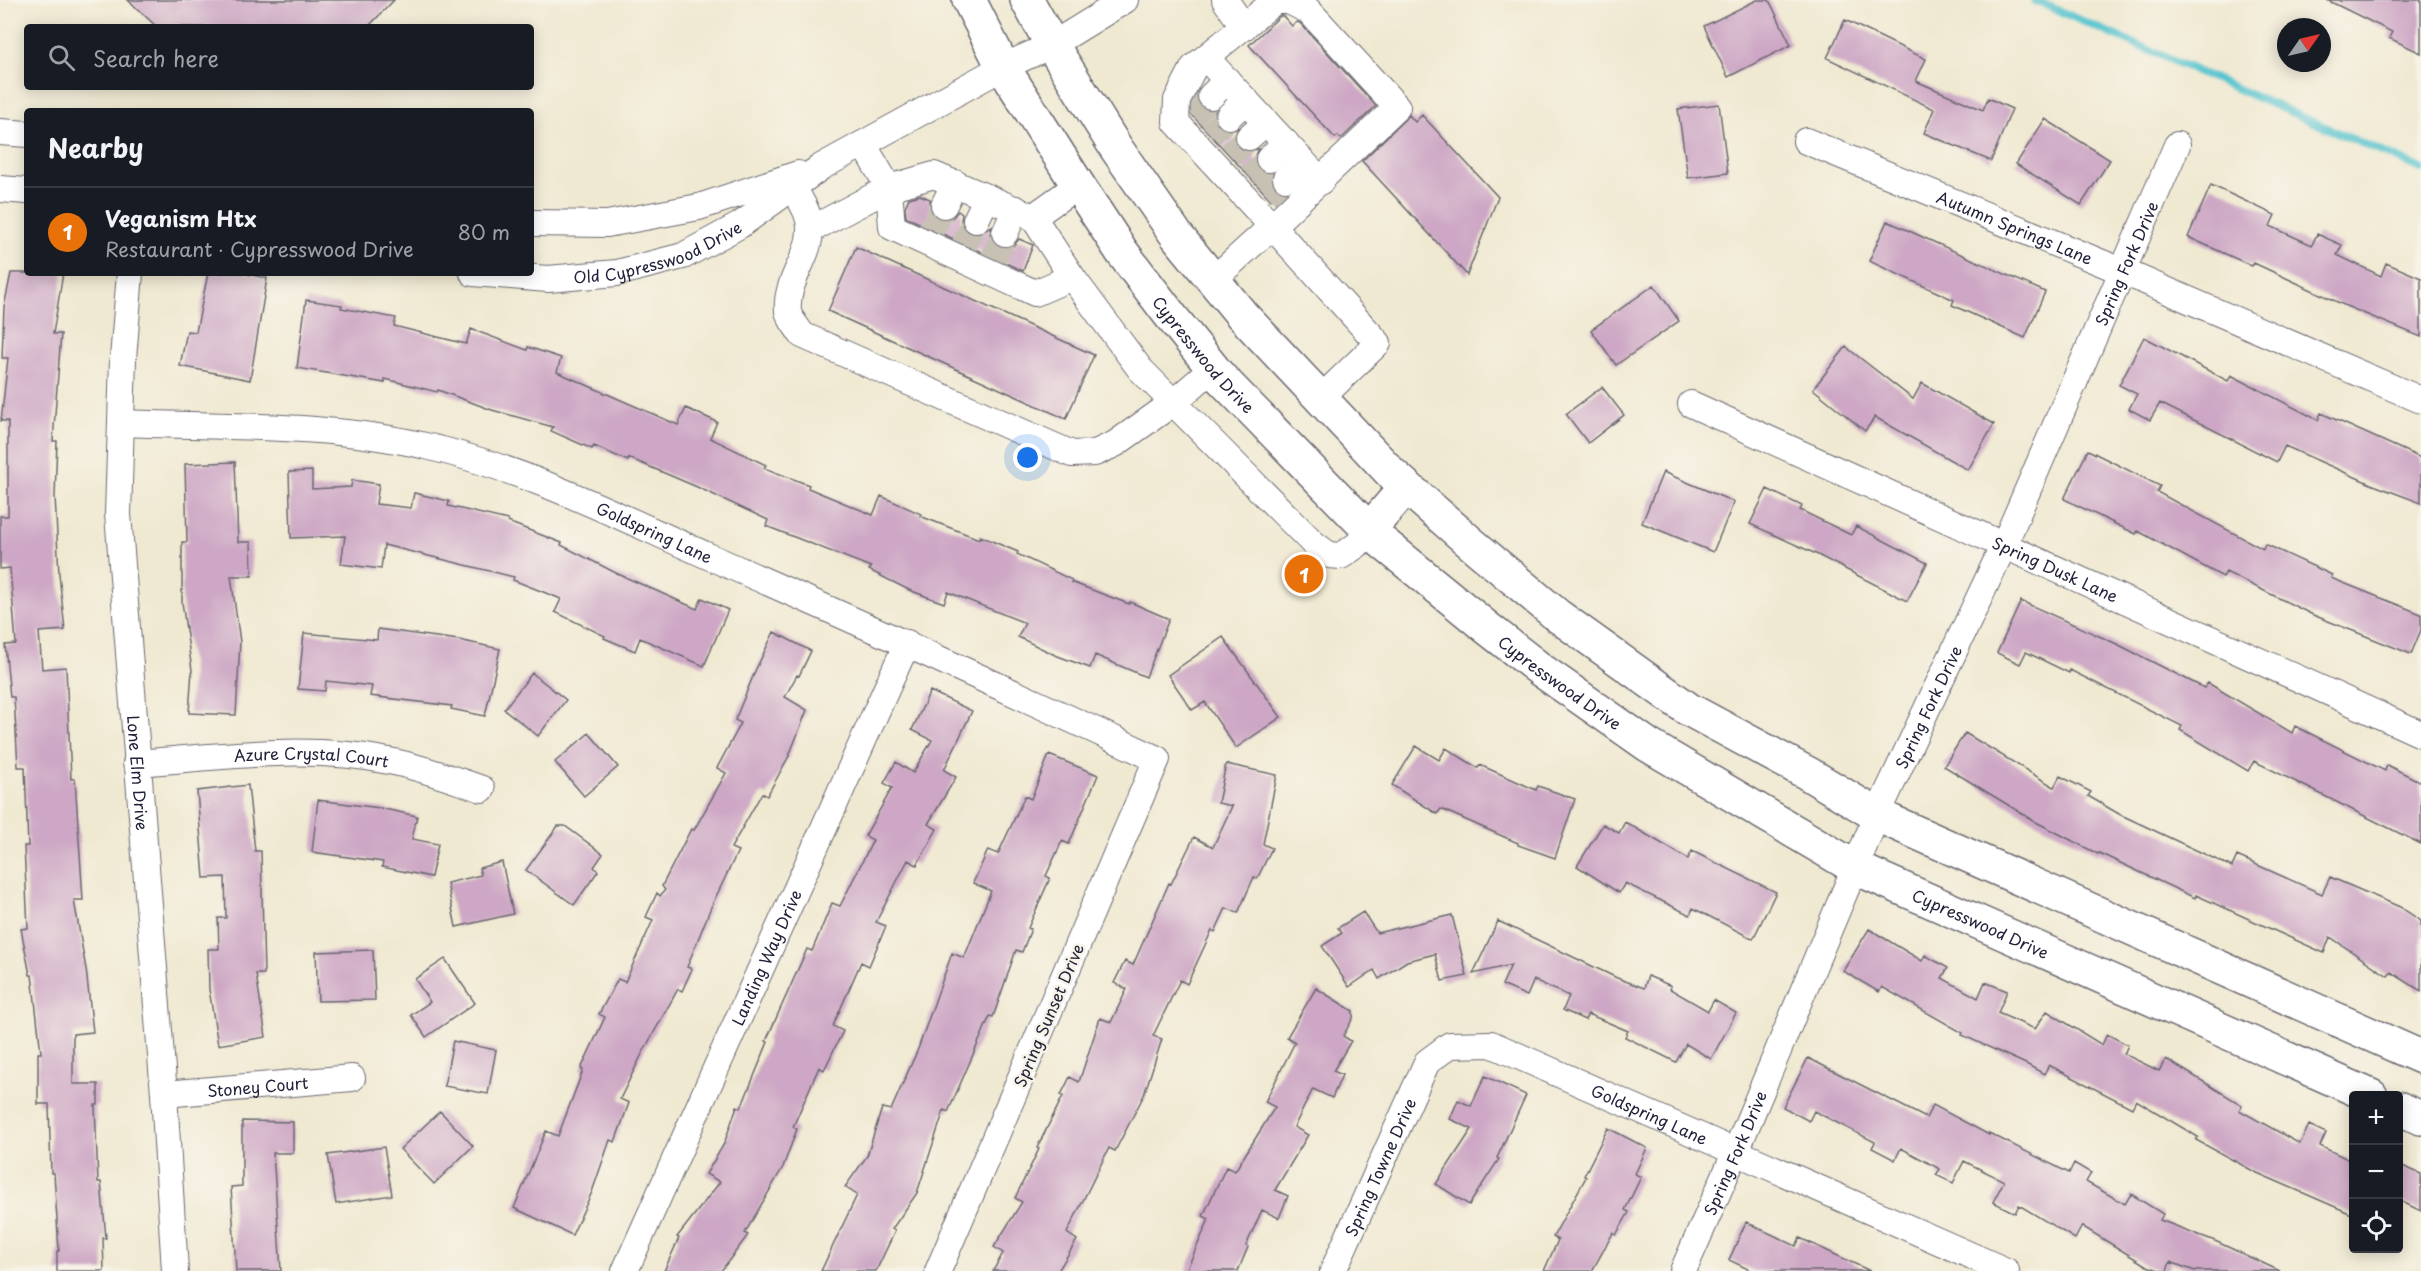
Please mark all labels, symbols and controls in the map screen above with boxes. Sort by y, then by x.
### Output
north arrow [2277,18,2331,72]
search box [24,24,534,90]
icon: search [45,41,78,74]
text: Search here [93,41,219,74]
text: Nearby [48,128,143,167]
street label: Autumn Springs Lane [1933,184,2097,270]
street label: Spring Fork Drive [2088,197,2163,329]
text: Veganism Htx [105,201,257,234]
street label: Old Cypresswood Drive [572,215,746,289]
text: 1 [63,217,72,247]
text: 80 m [458,217,510,247]
text: Restaurant · Cypresswood Drive [105,234,414,264]
street label: Cypresswood Drive [1147,290,1260,418]
your location [1013,443,1042,472]
street label: Goldspring Lane [593,495,716,569]
street label: Spring Dusk Lane [1989,530,2122,608]
pin: 1 [1284,552,1324,596]
street label: Cypresswood Drive [1494,629,1627,735]
street label: Spring Fork Drive [1889,641,1967,772]
street label: Lone Elm Drive [122,714,155,832]
street label: Azure Crystal Court [233,741,392,773]
street label: Cypresswood Drive [1909,882,2053,964]
street label: Landing Way Drive [725,885,807,1029]
street label: Spring Sunset Drive [1007,939,1089,1090]
street label: Stoney Court [206,1070,310,1102]
street label: Goldspring Lane [1587,1078,1712,1150]
street label: Spring Fork Drive [1697,1087,1772,1219]
map controls [2349,1091,2403,1253]
button: + [2349,1091,2403,1145]
street label: Spring Towne Drive [1338,1094,1421,1240]
button: − [2349,1145,2403,1199]
button: locate [2349,1199,2403,1253]

